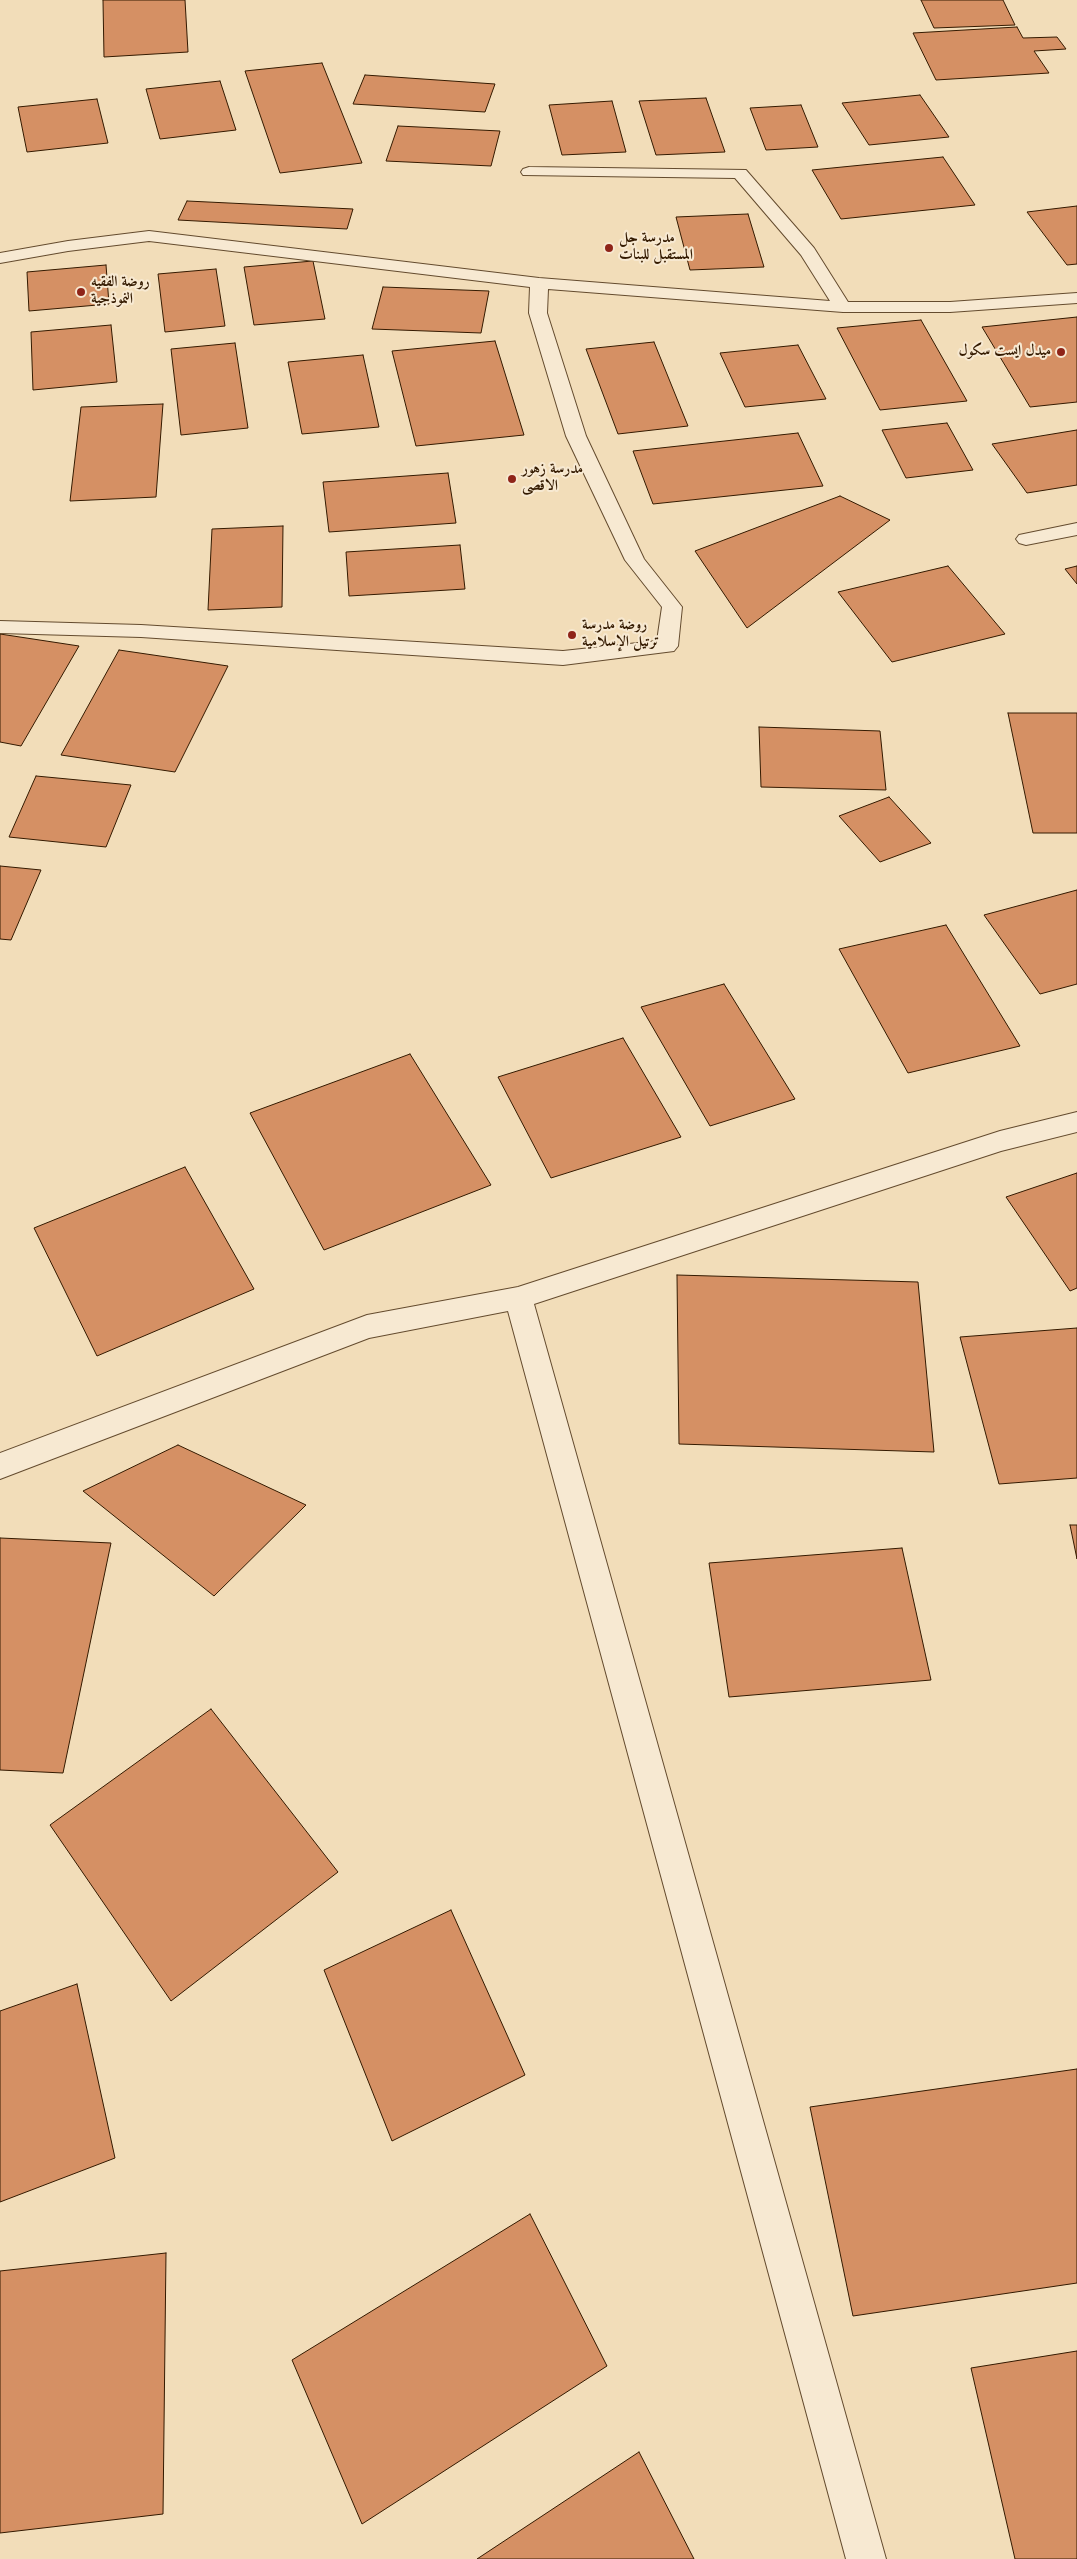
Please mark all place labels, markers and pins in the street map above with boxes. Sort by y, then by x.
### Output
place label: مدرسة جل المستقبل للبنات [619,230,693,265]
marker: مدرسة جل المستقبل للبنات [603,242,615,254]
place label: روضة الفقيه النموذجية [91,274,150,309]
marker: روضة الفقيه النموذجية [75,286,87,298]
place label: ميدل ايست سكول [959,343,1051,361]
marker: ميدل ايست سكول [1055,346,1067,358]
place label: مدرسة زهور الاقصى [522,461,583,496]
marker: مدرسة زهور الاقصى [506,473,518,485]
place label: روضة مدرسة ترتيل الإسلامية [582,617,659,652]
marker: روضة مدرسة ترتيل الإسلامية [566,629,578,641]

